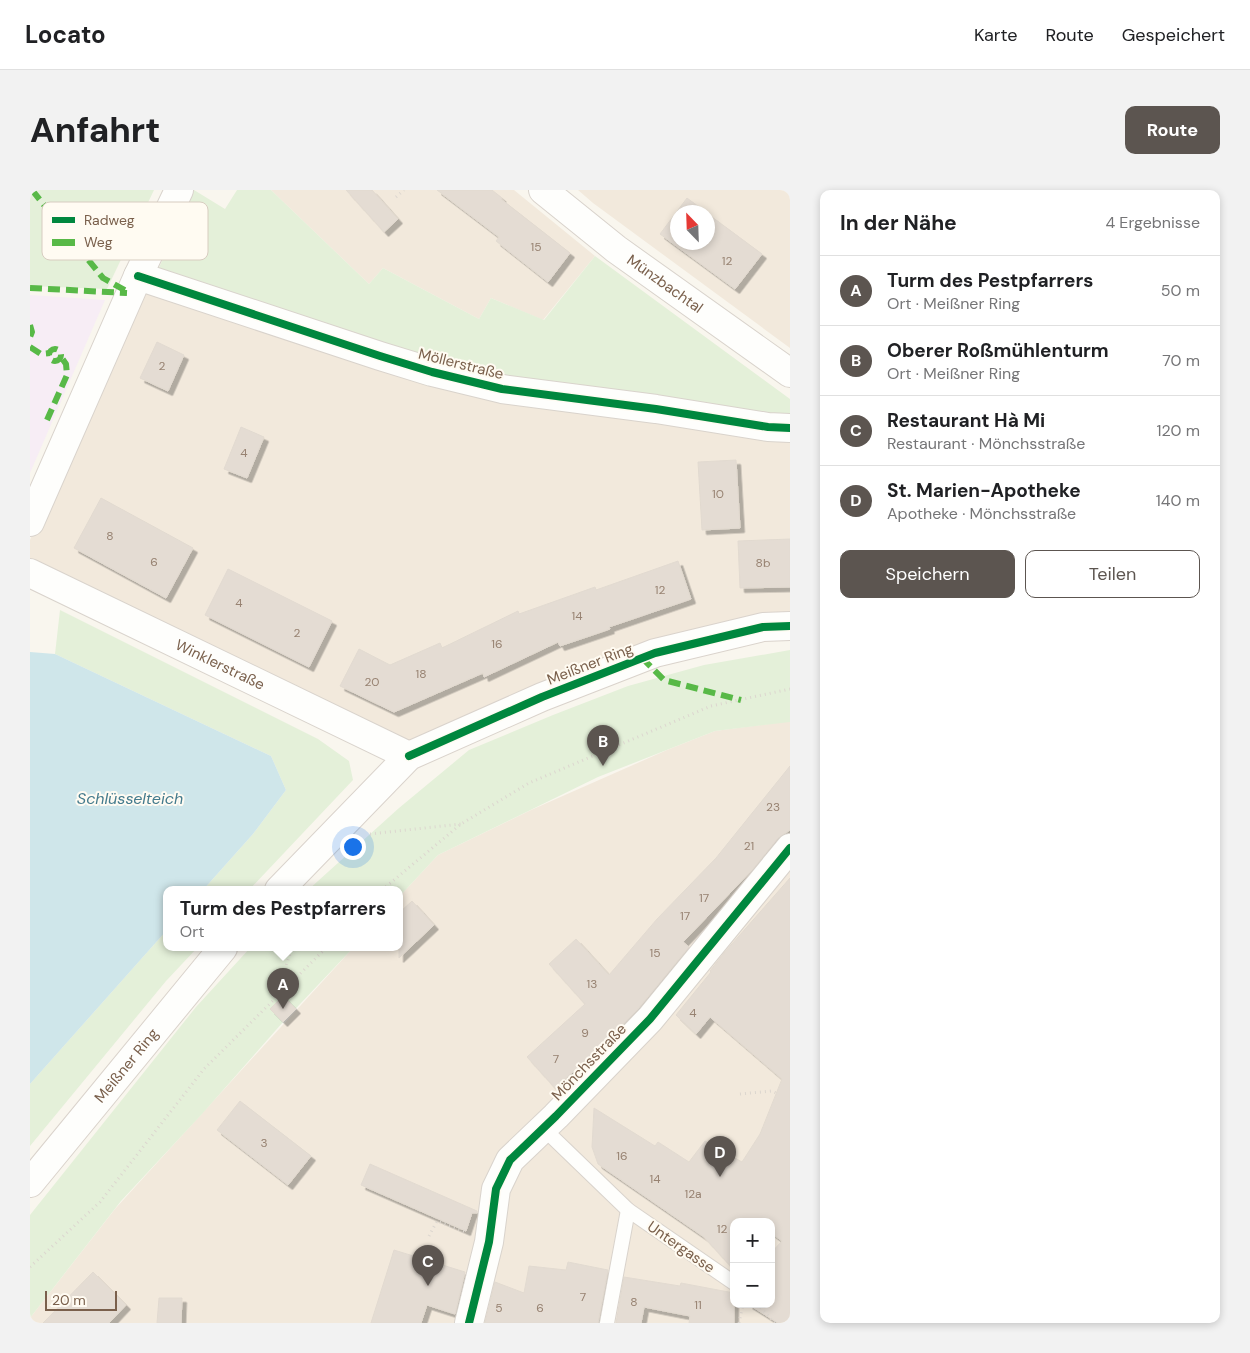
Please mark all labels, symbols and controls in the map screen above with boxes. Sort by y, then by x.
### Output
text: Locato [25,19,106,50]
text: Karte [974,23,1018,47]
text: Route [1046,23,1094,47]
text: Gespeichert [1122,23,1225,47]
button: Route [1125,106,1220,154]
text: Anfahrt [30,107,160,153]
legend [42,202,208,260]
north arrow [670,205,715,250]
text: In der Nähe [840,209,957,237]
text: Radweg [84,211,135,229]
text: 4 Ergebnisse [1105,212,1200,233]
text: Weg [84,233,113,251]
house number: 15 [530,239,542,255]
street label: Münzbachtal [623,250,707,318]
house number: 12 [722,253,732,269]
text: Turm des Pestpfarrers [887,268,1093,293]
text: A [850,280,862,301]
text: 50 m [1161,280,1200,301]
text: Ort · Meißner Ring [887,293,1020,314]
text: Oberer Roßmühlenturm [887,338,1109,363]
street label: Möllerstraße [416,344,506,384]
text: B [851,350,861,371]
text: 70 m [1162,350,1200,371]
house number: 2 [159,358,166,374]
text: Ort · Meißner Ring [887,363,1020,384]
text: Restaurant Hà Mi [887,408,1045,433]
text: C [850,420,862,441]
text: 120 m [1156,420,1200,441]
text: Restaurant · Mönchsstraße [887,433,1085,454]
house number: 4 [240,445,248,461]
text: St. Marien-Apotheke [887,478,1081,503]
house number: 10 [712,486,724,502]
text: D [850,490,862,511]
text: 140 m [1156,490,1200,511]
text: Apotheke · Mönchsstraße [887,503,1076,524]
house number: 8 [106,528,114,544]
button: Speichern [840,550,1015,598]
button: Teilen [1025,550,1200,598]
house number: 6 [150,554,158,570]
house number: 8b [756,555,770,571]
house number: 12 [655,582,665,598]
house number: 4 [235,595,243,611]
house number: 14 [571,608,583,624]
house number: 2 [294,625,301,641]
street label: Winklerstraße [172,635,268,695]
house number: 16 [491,636,503,652]
street label: Meißner Ring [544,638,636,690]
house number: 18 [415,666,427,682]
house number: 20 [364,674,380,690]
pin: B [587,725,619,766]
water label: Schlüsselteich [77,788,183,809]
house number: 23 [766,799,780,815]
your location [340,834,366,860]
house number: 21 [744,838,754,854]
popup [163,886,403,951]
house number: 17 [699,890,709,906]
text: Turm des Pestpfarrers [180,896,386,921]
house number: 17 [680,908,690,924]
text: Ort [180,921,204,942]
house number: 15 [649,945,661,961]
pin: A [267,968,299,1009]
house number: 13 [587,976,597,992]
house number: 4 [689,1005,697,1021]
street label: Mönchsstraße [547,1019,631,1105]
street label: Meißner Ring [90,1024,163,1107]
house number: 9 [581,1025,589,1041]
house number: 7 [553,1051,559,1067]
house number: 3 [260,1135,268,1151]
pin: D [704,1136,736,1177]
house number: 16 [616,1148,628,1164]
house number: 14 [649,1171,661,1187]
house number: 12a [684,1186,702,1202]
street label: Untergasse [643,1216,719,1278]
map controls [730,1218,775,1308]
button: + [730,1218,775,1263]
house number: 12 [717,1221,727,1237]
pin: C [412,1245,444,1286]
button: − [730,1263,775,1308]
scale bar [45,1288,118,1311]
house number: 7 [580,1289,586,1305]
text: 20 m [52,1291,86,1309]
house number: 8 [630,1294,638,1310]
house number: 11 [694,1297,702,1313]
house number: 5 [495,1300,503,1316]
house number: 6 [536,1300,544,1316]

